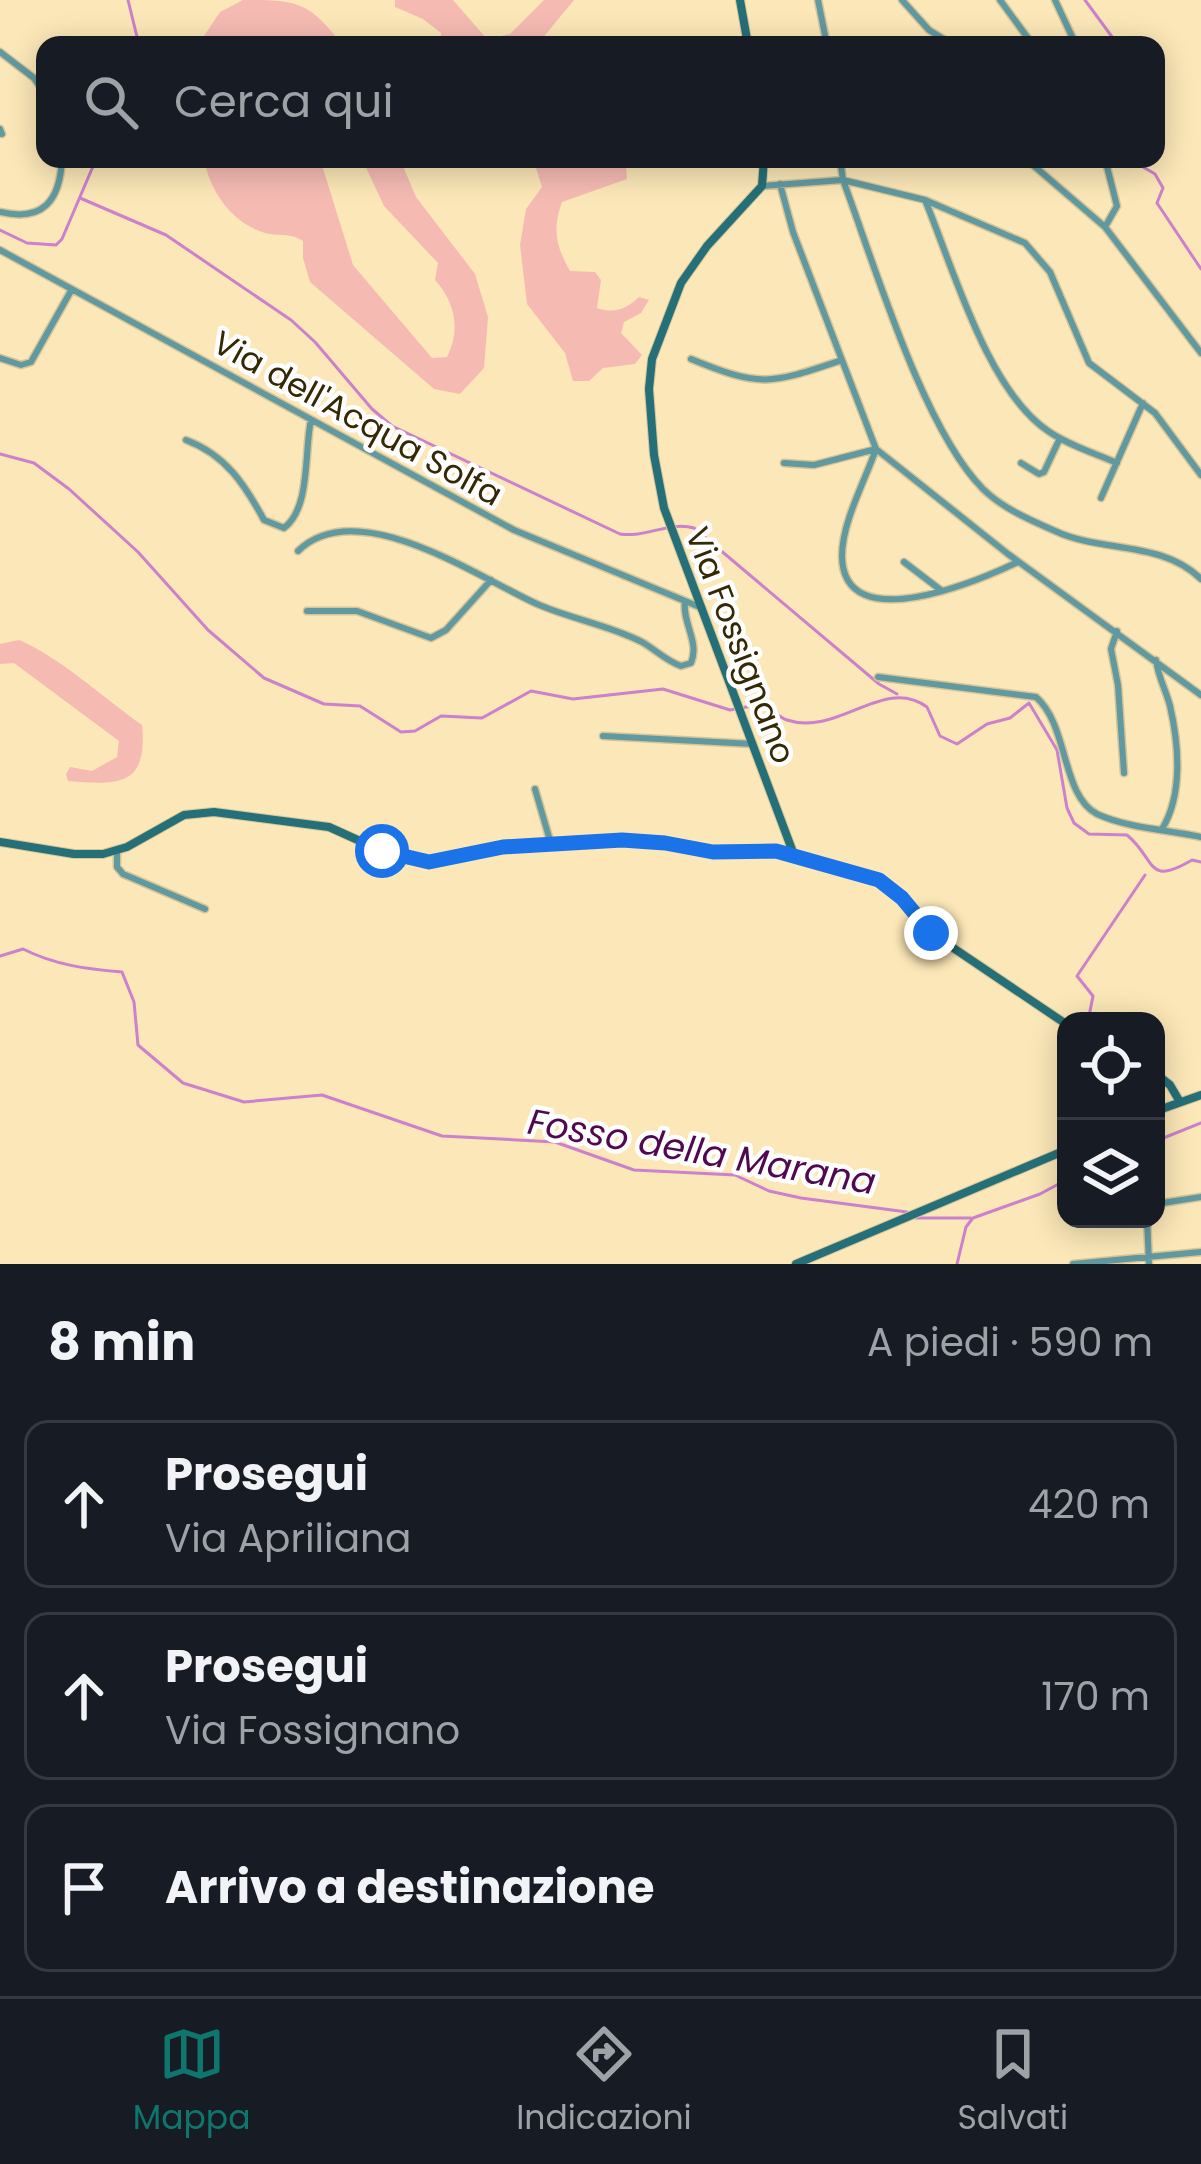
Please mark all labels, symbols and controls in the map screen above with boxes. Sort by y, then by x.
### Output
search box [36,36,1165,168]
icon: search [78,69,144,135]
text: Cerca qui [174,70,393,133]
street label: Via dell'Acqua Solfa [205,319,511,518]
street label: Via Fossignano [674,520,807,770]
route start [355,824,409,878]
route end [904,906,958,960]
map controls [1057,1012,1165,1228]
button: locate [1057,1012,1165,1120]
water label: Fosso della Marana [524,1096,880,1207]
button: layers [1057,1120,1165,1228]
text: 8 min [48,1306,195,1378]
text: A piedi · 590 m [867,1315,1153,1370]
text: Prosegui [165,1443,368,1506]
icon: ahead [51,1471,117,1537]
text: 420 m [1028,1477,1150,1532]
text: Via Apriliana [165,1511,411,1566]
text: Prosegui [165,1635,368,1698]
icon: ahead [51,1663,117,1729]
text: 170 m [1041,1669,1150,1724]
text: Via Fossignano [165,1703,460,1758]
icon: arrive [51,1855,117,1921]
text: Arrivo a destinazione [165,1856,655,1919]
tab: Mappa [133,2021,251,2143]
tab: Indicazioni [516,2021,692,2143]
tab: Salvati [957,2021,1068,2143]

